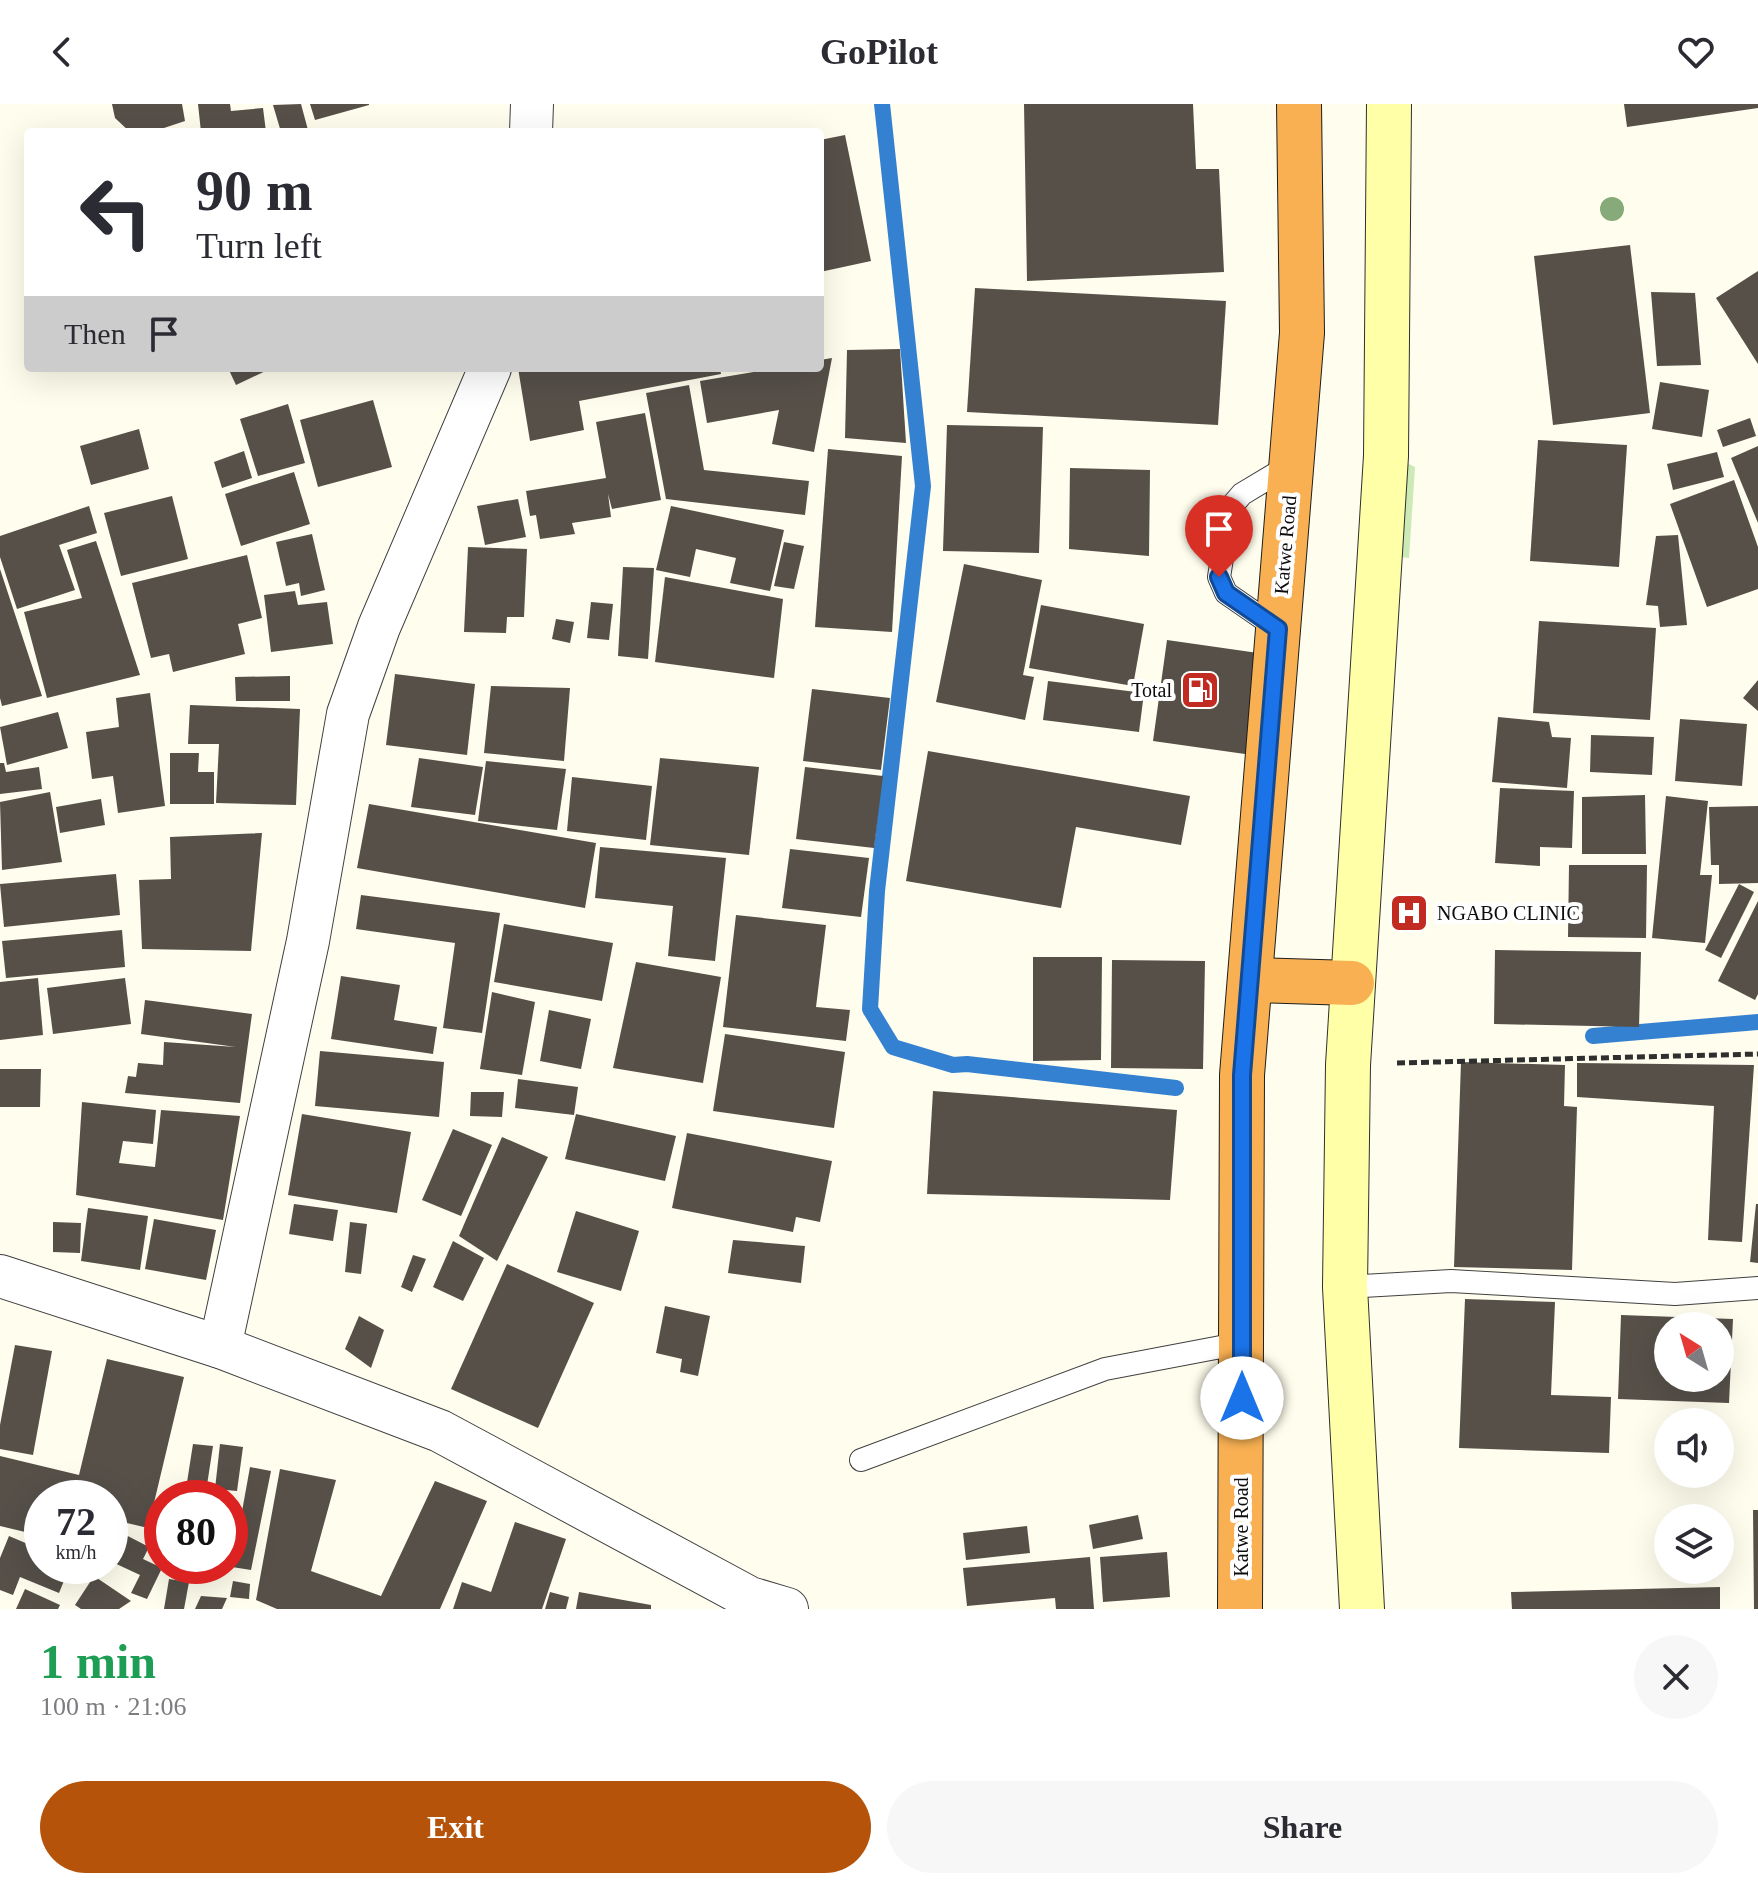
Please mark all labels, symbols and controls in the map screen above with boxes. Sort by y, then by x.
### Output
icon: back [40,30,84,74]
icon: heart [1674,30,1718,74]
text: GoPilot [820,32,938,72]
icon: left [64,160,168,264]
text: 90 m [196,160,313,222]
text: Turn left [196,226,322,266]
icon: arrive [142,312,186,356]
text: Then [64,317,126,350]
pin [1185,495,1253,577]
street label: Katwe Road [1270,495,1300,595]
icon: arrive [1197,507,1241,551]
fuel station icon: Total [1179,669,1221,711]
place label: Total [1131,679,1172,701]
hospital icon: NGABO CLINIC [1388,892,1430,934]
place label: NGABO CLINIC [1437,902,1580,924]
north arrow [1654,1312,1734,1392]
map controls [1654,1312,1734,1584]
position arrow [1200,1356,1284,1440]
button: sound [1654,1408,1734,1488]
street label: Katwe Road [1230,1477,1252,1577]
speed limit sign: 80 [144,1480,248,1584]
text: 72 [56,1499,96,1544]
button: layers [1654,1504,1734,1584]
text: km/h [55,1541,97,1563]
text: 1 min [40,1635,156,1688]
button: close [1634,1635,1718,1719]
text: 100 m · 21:06 [40,1692,187,1721]
button: Exit [40,1781,871,1873]
button: Share [887,1781,1718,1873]

